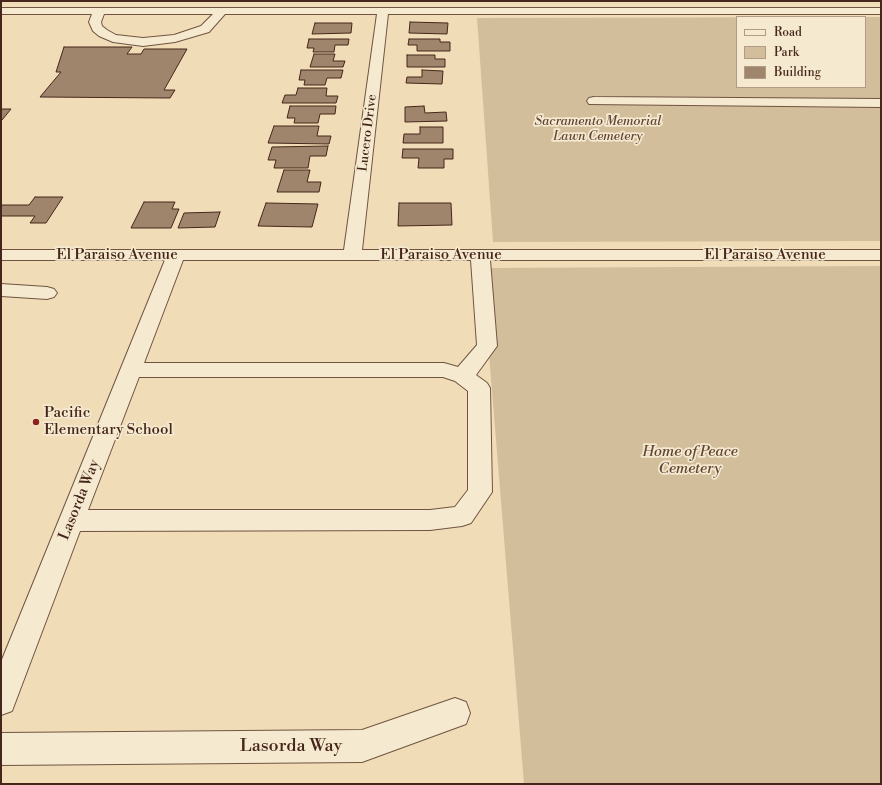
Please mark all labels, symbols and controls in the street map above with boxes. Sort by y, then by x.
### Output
legend [736,16,866,88]
text: Road [774,25,802,40]
text: Park [774,45,799,60]
text: Building [774,65,821,80]
street label: Lucero Drive [356,93,380,173]
park label: Sacramento Memorial Lawn Cemetery [535,114,661,145]
street label: El Paraiso Avenue [56,246,178,264]
street label: El Paraiso Avenue [380,246,502,264]
street label: El Paraiso Avenue [704,246,826,264]
place label: Pacific Elementary School [44,404,173,439]
marker: Pacific Elementary School [31,417,41,427]
park label: Home of Peace Cemetery [642,443,738,478]
street label: Lasorda Way [56,457,104,543]
street label: Lasorda Way [240,736,342,758]

